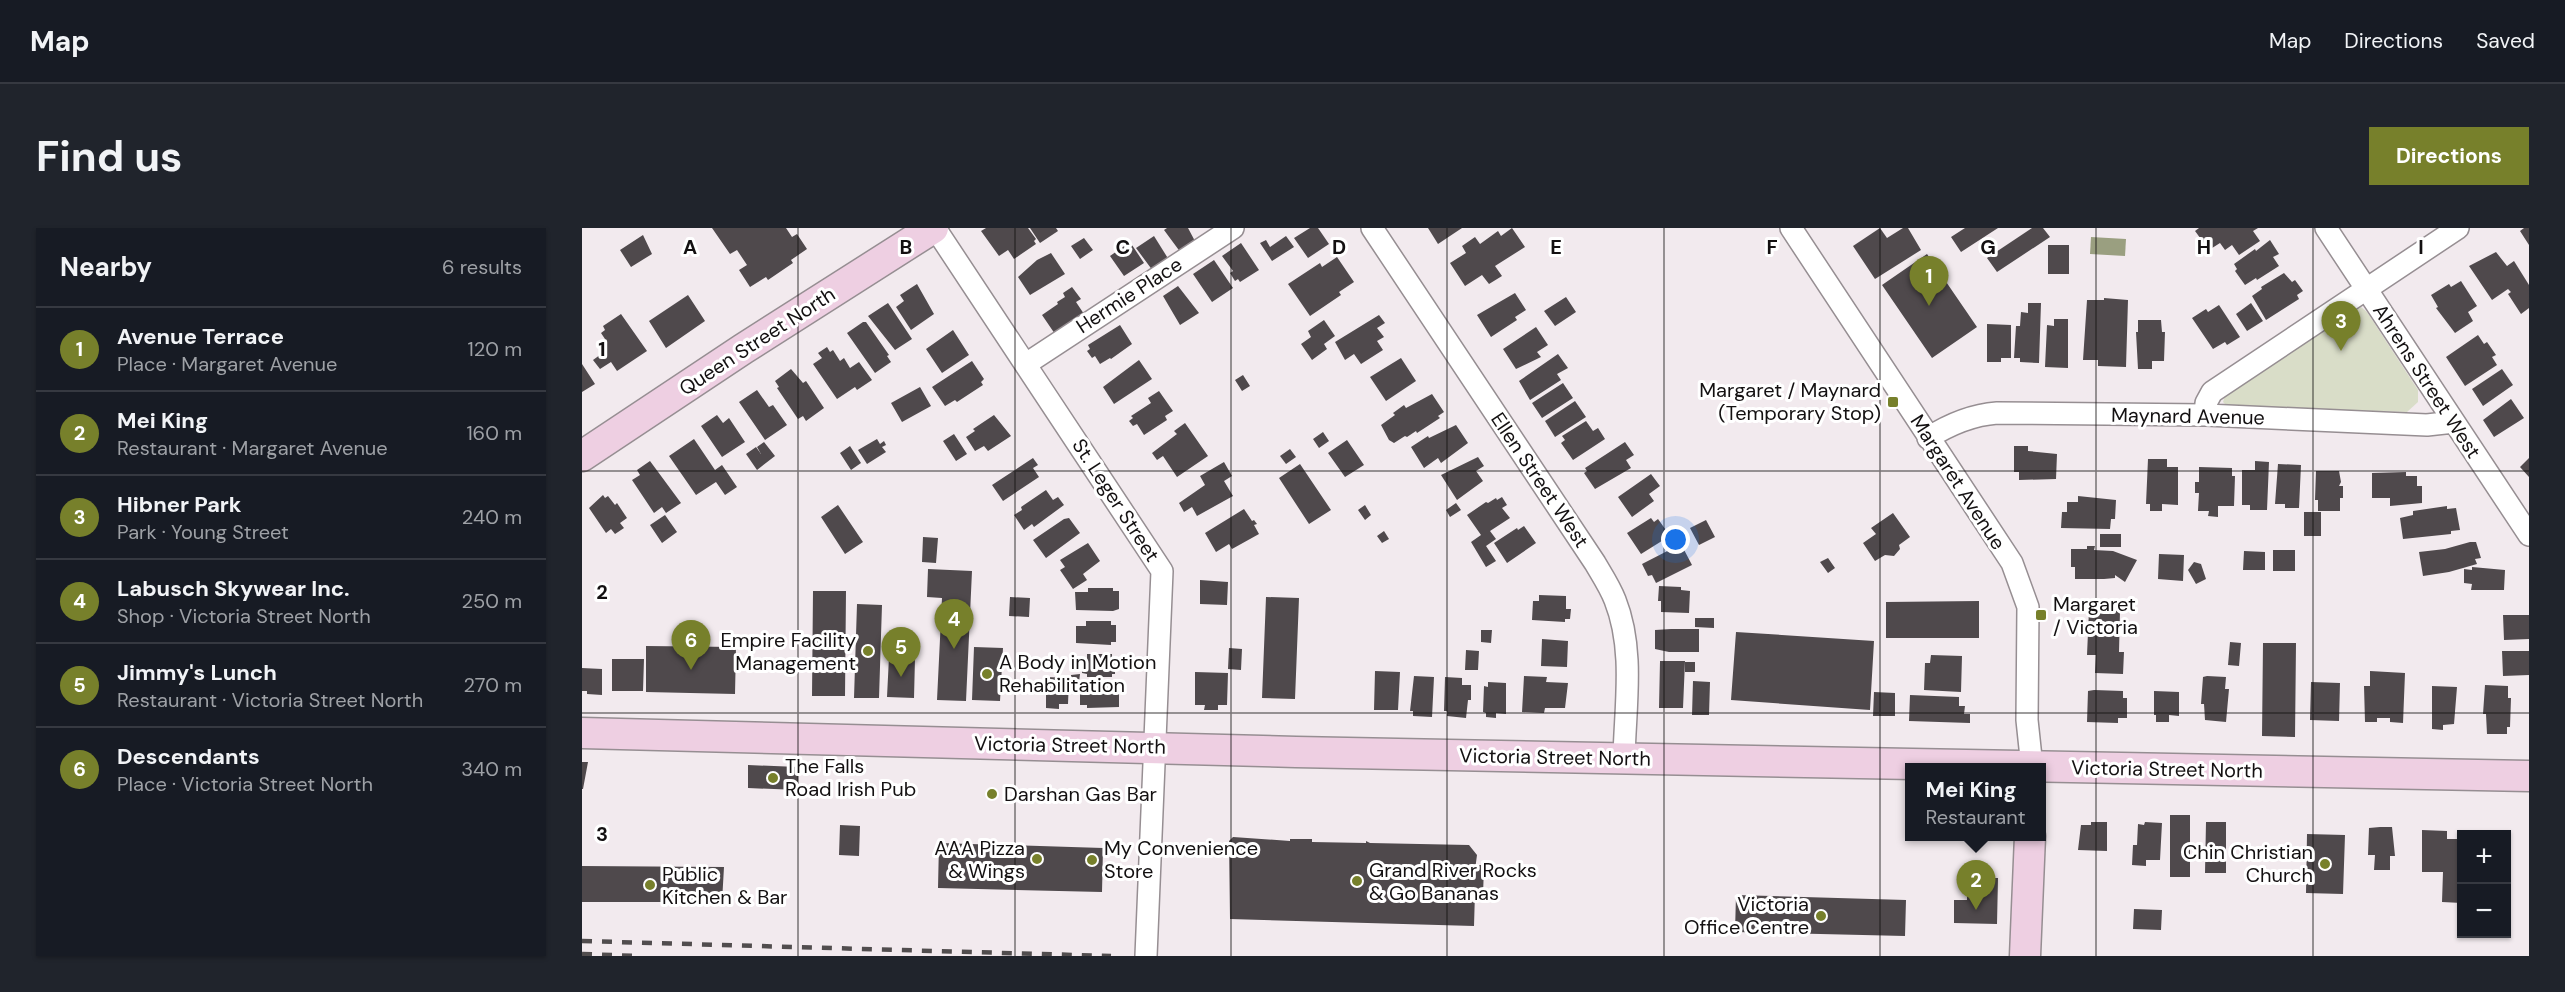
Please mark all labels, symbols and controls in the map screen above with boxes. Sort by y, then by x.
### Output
text: Map [30,23,90,60]
text: Map [2269,27,2311,55]
text: Directions [2344,27,2443,55]
text: Saved [2476,27,2535,55]
button: Directions [2369,127,2529,185]
text: Find us [36,129,182,184]
text: A [683,234,697,260]
text: B [900,234,912,260]
text: C [1116,234,1130,260]
text: D [1332,234,1346,260]
text: E [1550,234,1562,260]
text: F [1766,234,1778,260]
text: G [1980,234,1996,260]
text: H [2197,234,2211,260]
text: I [2418,234,2424,260]
text: Nearby [60,250,152,284]
street label: Hermie Place [1071,251,1187,339]
text: 6 results [442,254,522,280]
pin: 1 [1910,256,1948,306]
street label: Queen Street North [674,281,840,401]
street label: Ahrens Street West [2367,299,2487,463]
pin: 3 [2322,302,2360,351]
text: Avenue Terrace [117,322,284,351]
text: 1 [76,336,83,362]
text: 120 m [468,336,522,362]
text: 1 [598,336,606,362]
text: Place · Margaret Avenue [117,351,337,377]
place label: Margaret / Maynard (Temporary Stop) [1699,377,1881,426]
marker: Margaret / Maynard (Temporary Stop) [1886,395,1900,409]
street label: Maynard Avenue [2111,402,2265,430]
text: Mei King [117,406,208,435]
street label: Ellen Street West [1485,407,1595,553]
street label: Margaret Avenue [1905,409,2011,555]
text: 2 [74,420,85,446]
text: 160 m [466,420,522,446]
street label: St. Leger Street [1067,434,1166,567]
text: Restaurant · Margaret Avenue [117,435,388,461]
text: Hibner Park [117,490,242,519]
text: 3 [73,504,86,530]
text: 240 m [462,504,522,530]
text: Park · Young Street [117,519,289,545]
your location [1661,525,1690,554]
text: Labusch Skywear Inc. [117,574,350,603]
text: 2 [596,579,608,605]
text: 4 [73,588,86,614]
text: 250 m [461,588,522,614]
place label: Margaret / Victoria [2053,591,2138,640]
pin: 4 [934,600,974,649]
text: Shop · Victoria Street North [117,603,371,629]
marker: Margaret / Victoria [2034,608,2048,622]
pin: 6 [672,620,710,670]
place label: Empire Facility Management [721,627,856,676]
pin: 5 [882,628,920,677]
marker: Empire Facility Management [861,644,875,658]
place label: A Body in Motion Rehabilitation [999,649,1156,698]
text: Jimmy's Lunch [117,658,277,687]
marker: A Body in Motion Rehabilitation [980,667,994,681]
text: 5 [73,672,86,698]
text: 270 m [464,672,522,698]
text: Restaurant · Victoria Street North [117,687,423,713]
street label: Victoria Street North [974,730,1166,760]
text: Descendants [117,742,260,771]
street label: Victoria Street North [1459,742,1651,772]
place label: The Falls Road Irish Pub [785,753,916,802]
street label: Victoria Street North [2071,754,2263,784]
text: 6 [73,756,86,782]
text: 340 m [461,756,522,782]
popup [1905,763,2046,841]
text: Place · Victoria Street North [117,771,373,797]
marker: The Falls Road Irish Pub [766,771,780,785]
text: Mei King [1925,775,2017,804]
place label: Darshan Gas Bar [1004,781,1157,807]
marker: Darshan Gas Bar [985,787,999,801]
text: Restaurant [1925,804,2026,830]
text: 3 [596,821,608,847]
map controls [2457,830,2511,938]
button: + [2457,830,2511,884]
place label: AAA Pizza & Wings [934,835,1025,884]
place label: My Convenience Store [1104,835,1258,884]
place label: Chin Christian Church [2183,839,2313,888]
marker: AAA Pizza & Wings [1030,852,1044,866]
marker: My Convenience Store [1085,853,1099,867]
place label: Grand River Rocks & Go Bananas [1369,857,1537,906]
marker: Chin Christian Church [2318,857,2332,871]
pin: 2 [1956,860,1996,910]
place label: Public Kitchen & Bar [662,861,787,910]
marker: Grand River Rocks & Go Bananas [1350,874,1364,888]
marker: Public Kitchen & Bar [643,878,657,892]
button: − [2457,884,2511,938]
place label: Victoria Office Centre [1684,891,1809,940]
marker: Victoria Office Centre [1814,909,1828,923]

